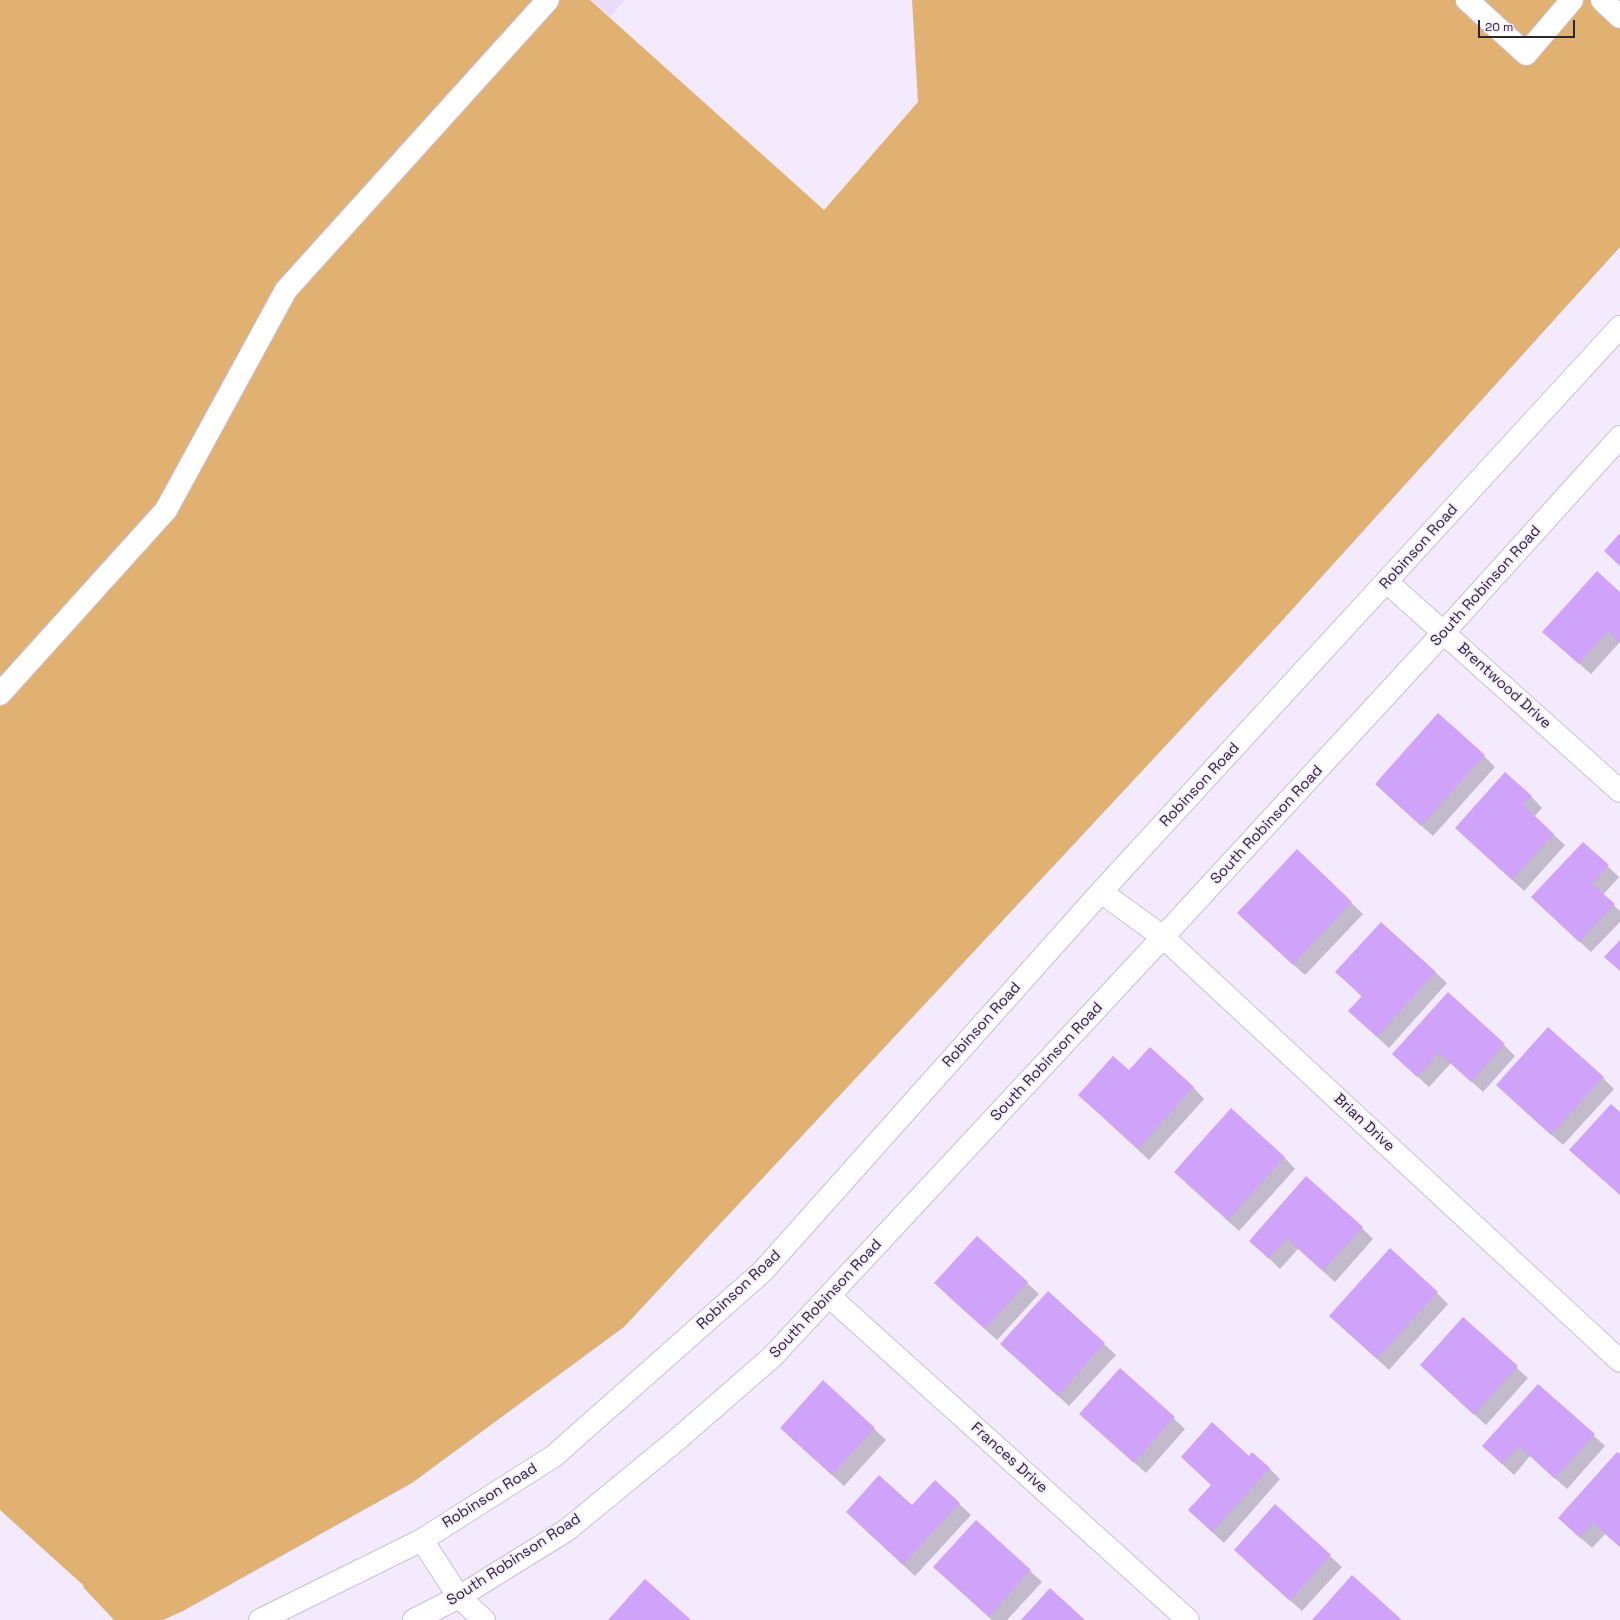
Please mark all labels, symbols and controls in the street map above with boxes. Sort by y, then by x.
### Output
scale bar [1480,12,1577,38]
text: 20 m [1485,19,1513,35]
street label: Robinson Road [1376,501,1462,593]
street label: South Robinson Road [1427,522,1545,650]
street label: Brentwood Drive [1453,639,1555,733]
street label: Robinson Road [1156,739,1244,831]
street label: South Robinson Road [1207,762,1327,888]
street label: Robinson Road [939,979,1025,1071]
street label: South Robinson Road [987,999,1107,1125]
street label: Brian Drive [1330,1090,1398,1156]
street label: South Robinson Road [766,1236,886,1362]
street label: Robinson Road [693,1246,785,1334]
street label: Frances Drive [967,1419,1051,1497]
street label: Robinson Road [439,1460,541,1532]
street label: South Robinson Road [444,1510,584,1610]

